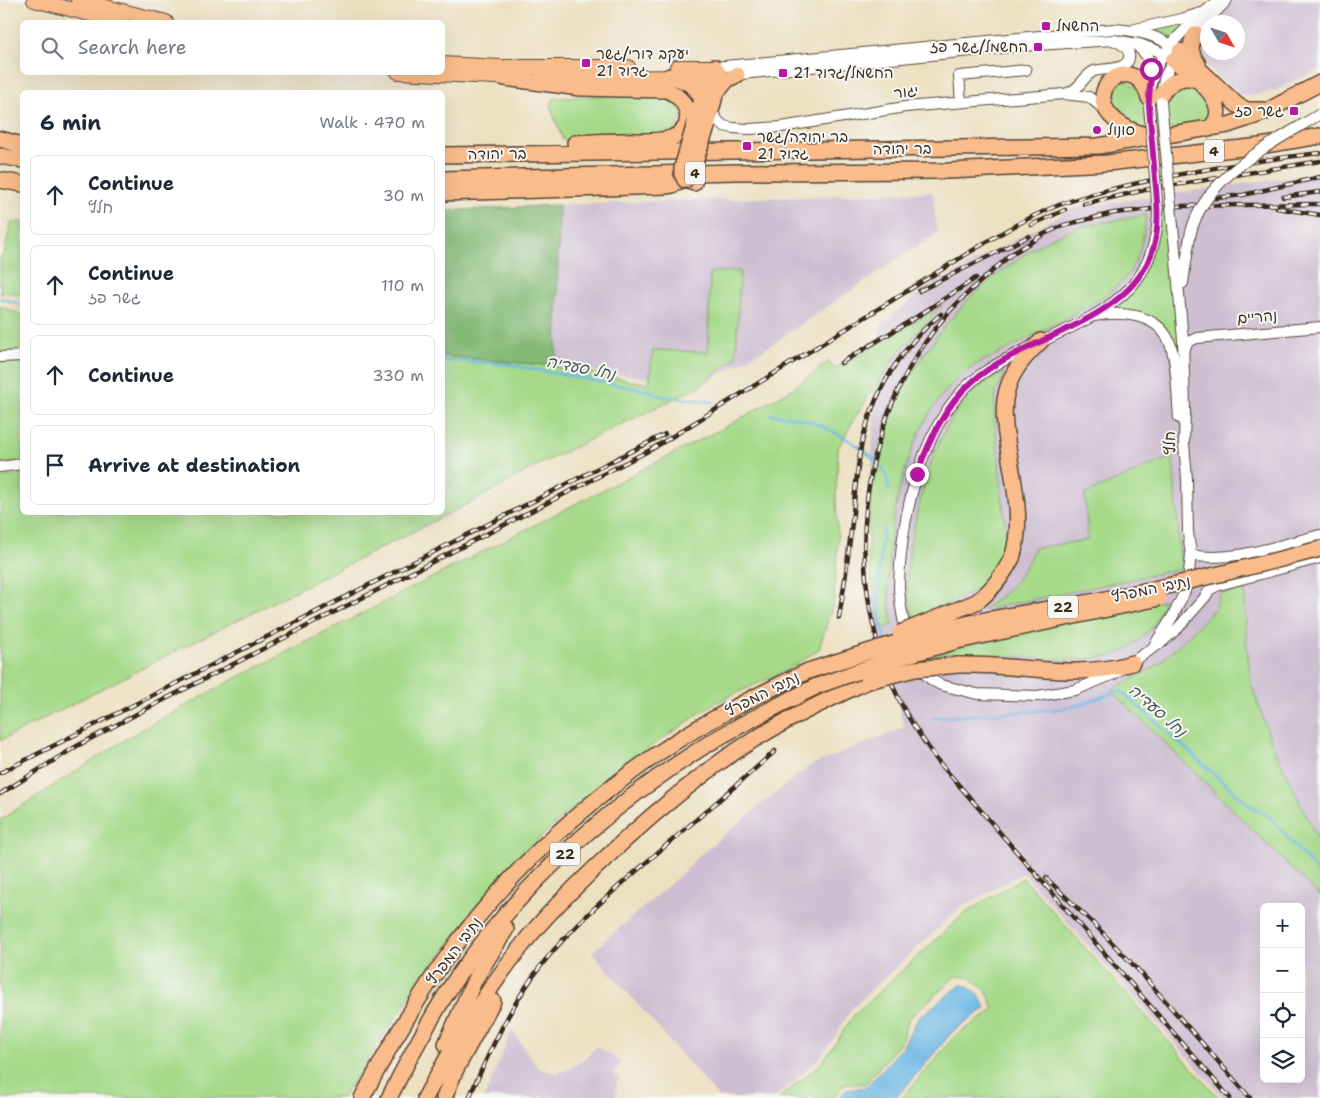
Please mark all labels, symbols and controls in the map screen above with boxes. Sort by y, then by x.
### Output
north arrow [1200,15,1245,60]
place label: החשמל [1056,16,1099,36]
search box [20,20,445,75]
marker: החשמל [1040,20,1052,32]
icon: search [38,34,66,62]
text: Search here [78,35,187,60]
place label: החשמל/גשר פז [930,37,1028,57]
marker: החשמל/גשר פז [1032,41,1044,53]
place label: יעקב דורי/גשר גדוד 21 [596,44,689,81]
marker: יעקב דורי/גשר גדוד 21 [580,57,592,69]
route start [1140,58,1163,81]
place label: החשמל/גדוד 21 [793,63,894,83]
marker: החשמל/גדוד 21 [777,67,789,79]
street label: יגור [892,81,920,103]
place label: גשר פז [1234,101,1284,121]
marker: גשר פז [1288,105,1300,117]
text: 6 min [40,109,101,137]
text: Walk · 470 m [320,112,425,133]
place label: סונול [1107,120,1135,140]
marker: סונול [1091,124,1103,136]
place label: בר יהודה/גשר גדוד 21 [757,127,848,164]
street label: בר יהודה [872,138,932,160]
marker: בר יהודה/גשר גדוד 21 [741,140,753,152]
road number: 4 [1204,140,1224,162]
street label: בר יהודה [467,143,527,165]
road number: 4 [685,162,705,184]
text: Continue [88,171,174,196]
icon: ahead [41,181,69,209]
text: 30 m [383,185,424,206]
text: חלץ [88,197,113,218]
text: Continue [88,261,174,286]
icon: ahead [41,271,69,299]
text: 110 m [381,275,424,296]
text: גשר פז [88,287,141,308]
street label: נהריים [1236,305,1278,329]
water label: נחל סעדיה [545,351,619,385]
icon: ahead [41,361,69,389]
text: Continue [88,363,174,388]
text: 330 m [372,365,424,386]
street label: חלץ [1160,431,1180,455]
icon: arrive [41,451,69,479]
text: Arrive at destination [88,453,300,478]
route end [906,463,929,486]
street label: נתיבי המפרץ [1110,571,1192,607]
road number: 22 [1048,596,1078,618]
street label: נתיבי המפרץ [722,667,802,721]
water label: נחל סעדיה [1124,679,1192,742]
road number: 22 [550,842,580,866]
map controls [1260,903,1305,1083]
button: + [1260,903,1305,948]
street label: נתיבי המפרץ [422,913,486,989]
button: − [1260,948,1305,993]
button: locate [1260,993,1305,1038]
button: layers [1260,1038,1305,1083]

